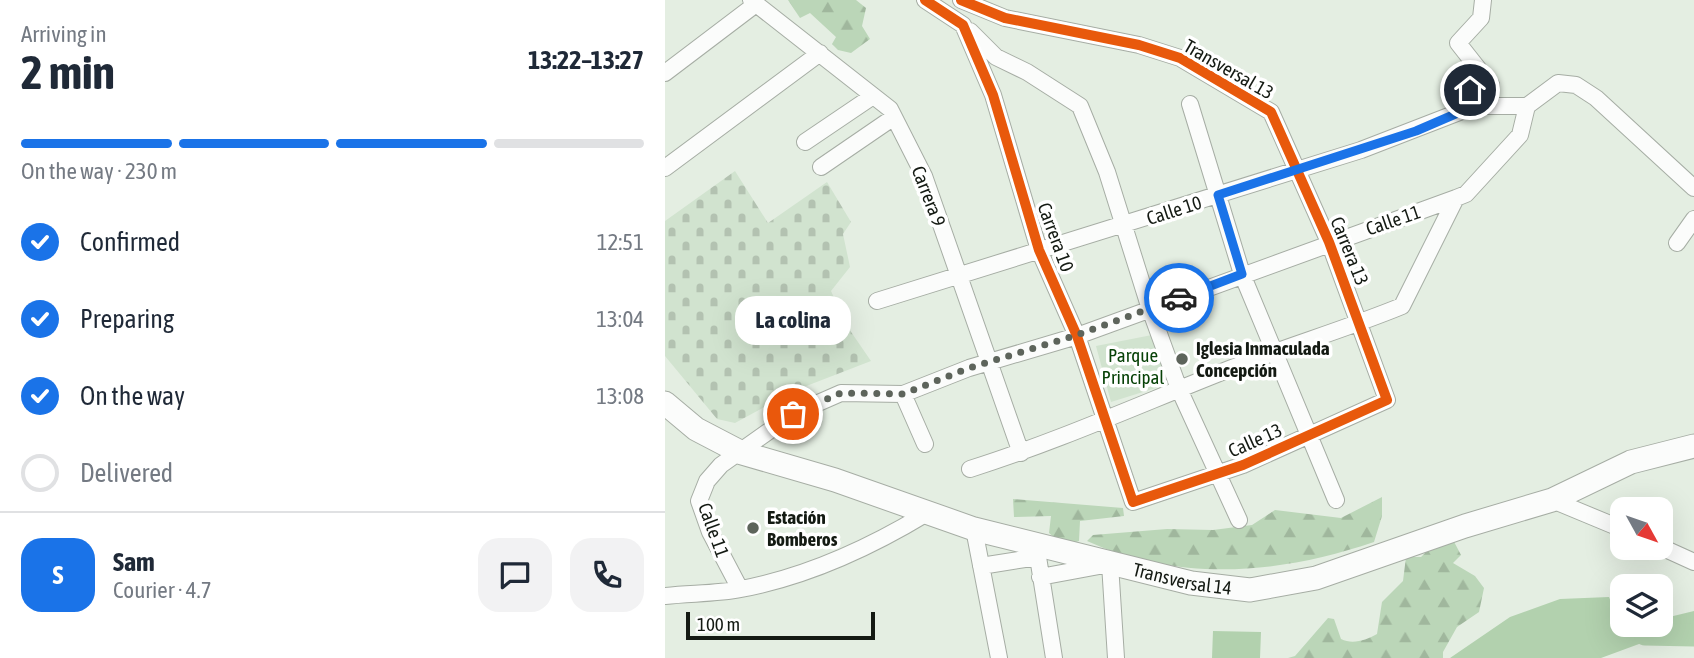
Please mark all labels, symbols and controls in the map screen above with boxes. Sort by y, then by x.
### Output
text: Arriving in [21,21,107,47]
street label: Transversal 13 [1180,34,1278,104]
text: 13:22–13:27 [528,45,644,75]
text: 2 min [21,46,115,99]
pin [1440,60,1500,120]
icon: home [1451,71,1489,109]
text: On the way · 230 m [21,158,177,184]
street label: Carrera 9 [907,163,951,229]
street label: Calle 10 [1144,191,1204,229]
street label: Carrera 10 [1033,200,1079,275]
street label: Calle 11 [1363,200,1423,240]
street label: Carrera 13 [1326,214,1374,288]
icon: check [21,223,59,261]
text: Confirmed [80,227,180,257]
text: 12:51 [597,229,644,255]
courier [1144,263,1214,333]
icon: car [1160,279,1198,317]
callout: La colina [735,295,851,344]
icon: check [21,300,59,338]
text: Preparing [80,304,174,334]
text: 13:04 [596,306,644,332]
text: La colina [755,307,831,333]
place label: Iglesia Inmaculada Concepción [1196,337,1330,381]
park label: Parque Principal [1102,344,1164,388]
marker: Iglesia Inmaculada Concepción [1174,351,1190,367]
icon: check [21,377,59,415]
text: On the way [80,381,185,411]
text: 13:08 [596,383,644,409]
pin [763,384,823,444]
icon: bag [774,395,812,433]
street label: Calle 13 [1225,418,1285,462]
text: Delivered [80,458,173,488]
north arrow [1610,497,1673,560]
map controls [1610,497,1673,637]
street label: Calle 11 [694,500,734,560]
place label: Estación Bomberos [767,506,838,550]
marker: Estación Bomberos [745,520,761,536]
button: chat [478,538,552,612]
button: phone [570,538,644,612]
text: Sam [113,547,155,577]
street label: Transversal 14 [1131,558,1233,599]
text: S [53,560,63,590]
button: layers [1610,574,1673,637]
text: Courier · 4.7 [113,577,212,603]
scale bar [686,609,875,641]
text: 100 m [697,613,740,635]

